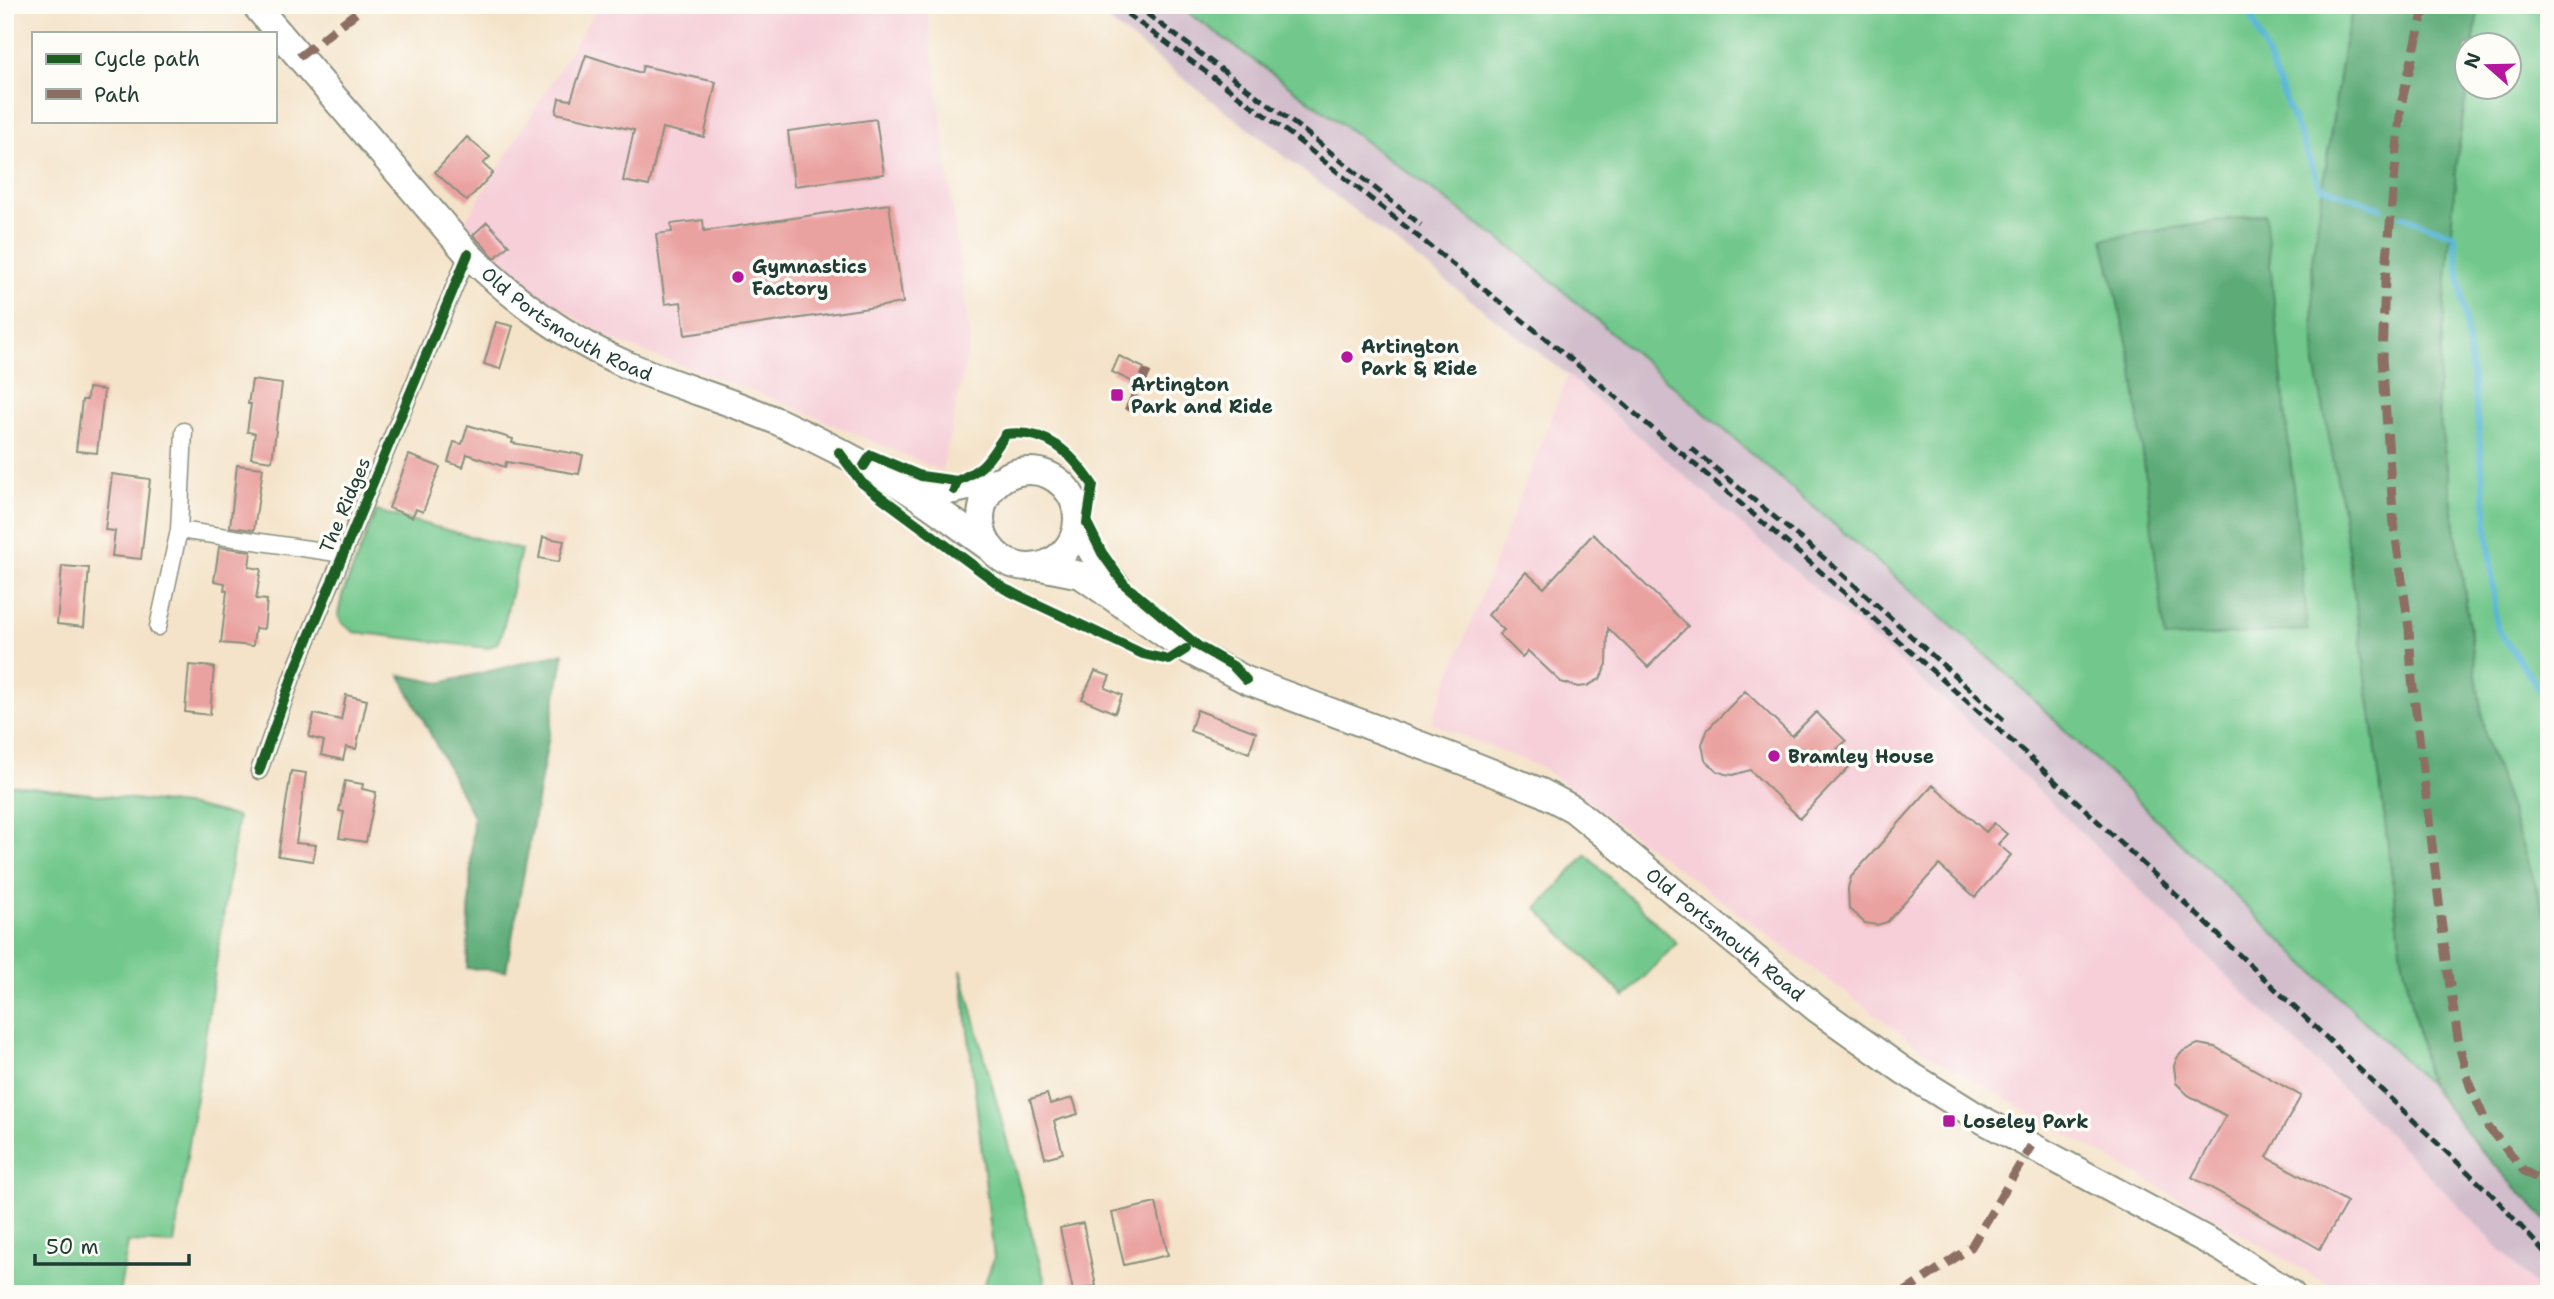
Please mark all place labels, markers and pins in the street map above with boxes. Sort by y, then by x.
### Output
place label: Gymnastics Factory [752,254,867,301]
marker: Gymnastics Factory [730,269,746,285]
place label: Artington Park & Ride [1361,334,1477,381]
marker: Artington Park & Ride [1339,349,1355,365]
place label: Artington Park and Ride [1131,372,1273,419]
marker: Artington Park and Ride [1109,387,1125,403]
place label: Bramley House [1788,744,1934,769]
marker: Bramley House [1766,748,1782,764]
place label: Loseley Park [1963,1109,2089,1134]
marker: Loseley Park [1941,1113,1957,1129]

